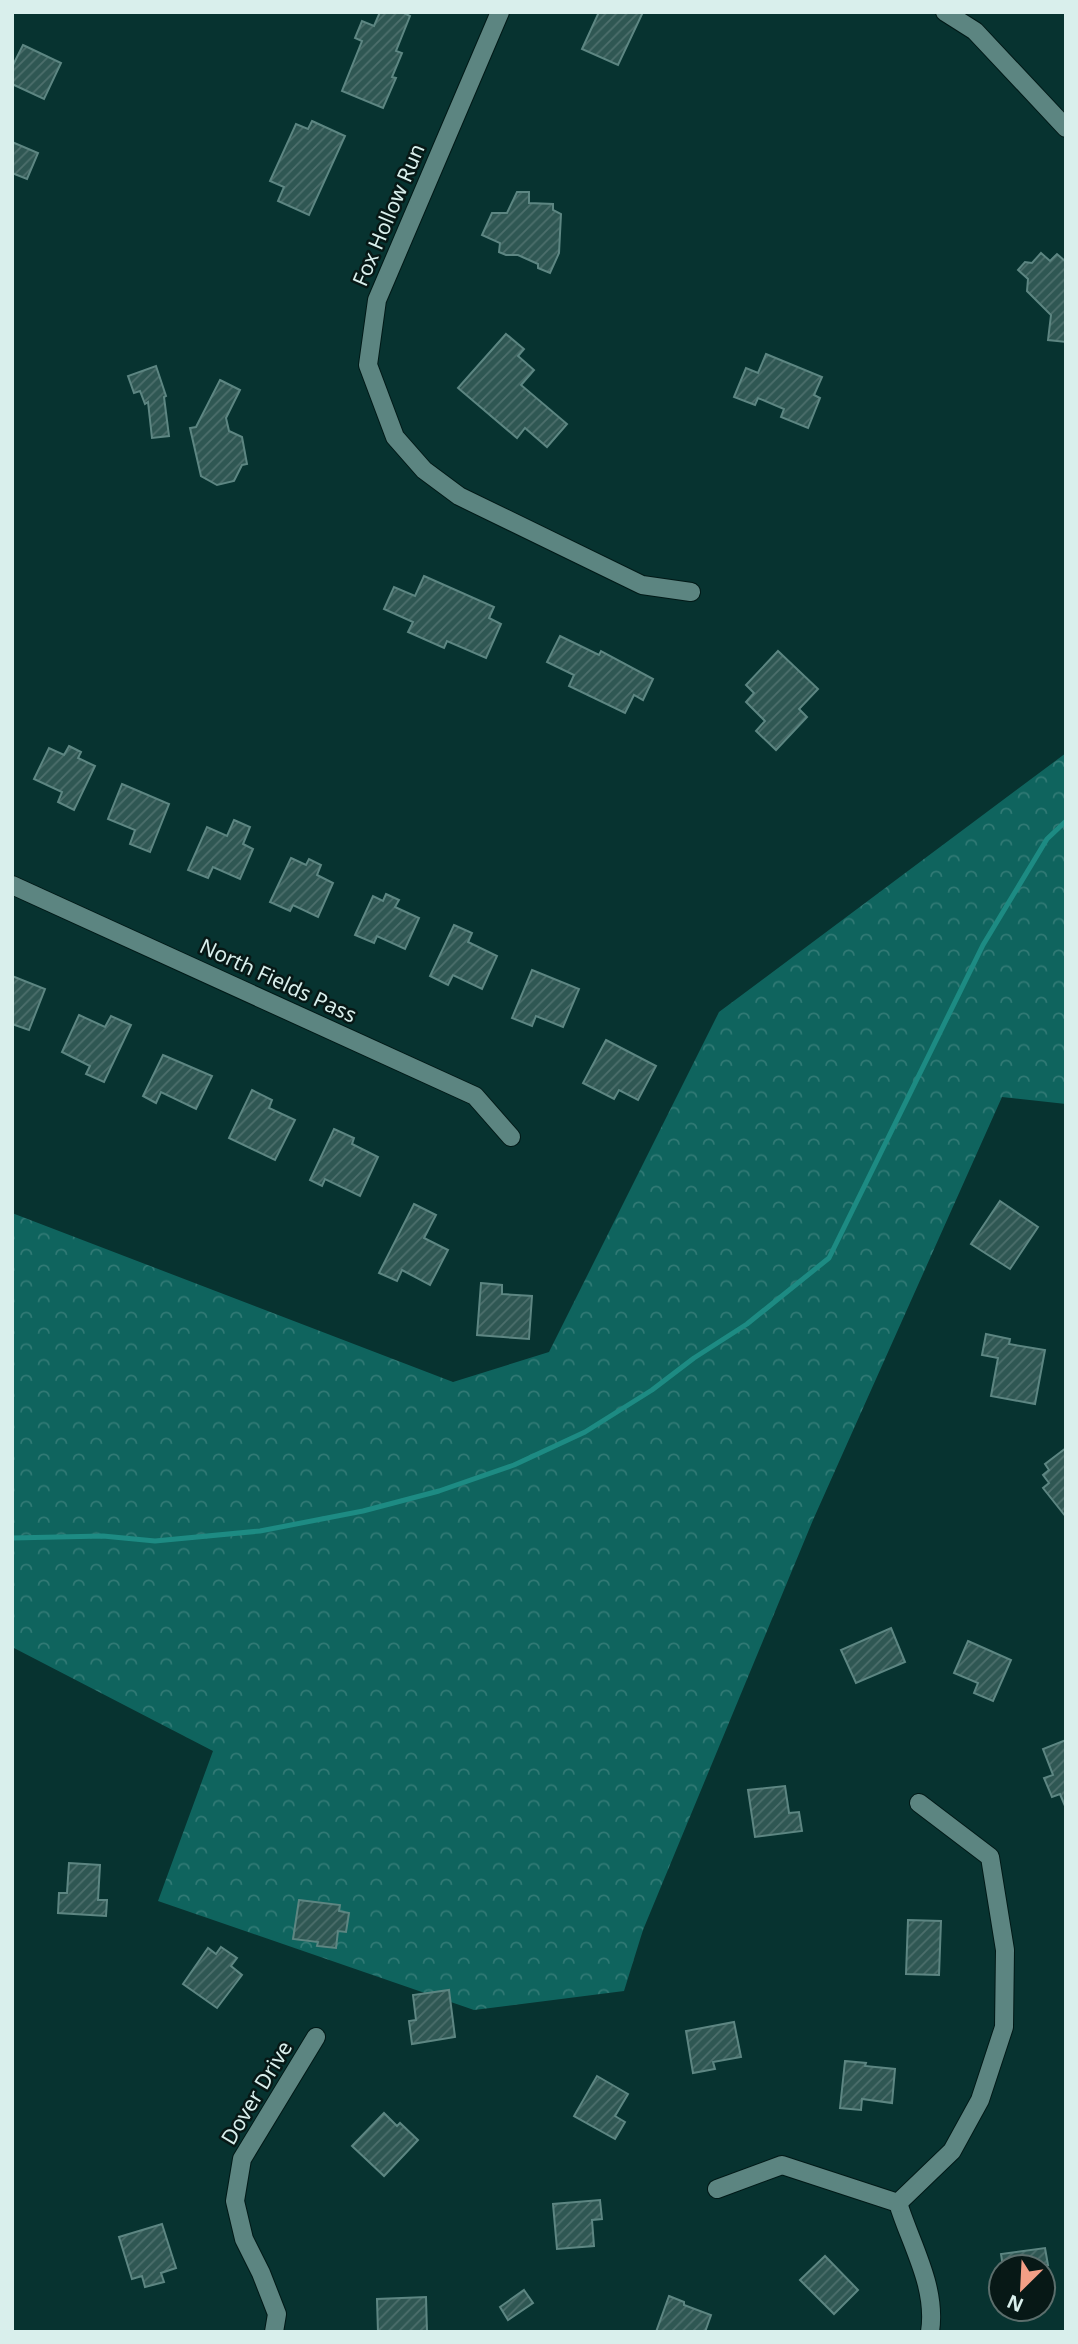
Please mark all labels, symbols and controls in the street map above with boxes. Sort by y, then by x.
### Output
street label: Fox Hollow Run [345,139,431,290]
street label: North Fields Pass [195,931,361,1029]
street label: Dover Drive [214,2035,298,2149]
north arrow [987,2253,1057,2323]
text: N [1003,2289,1027,2319]

